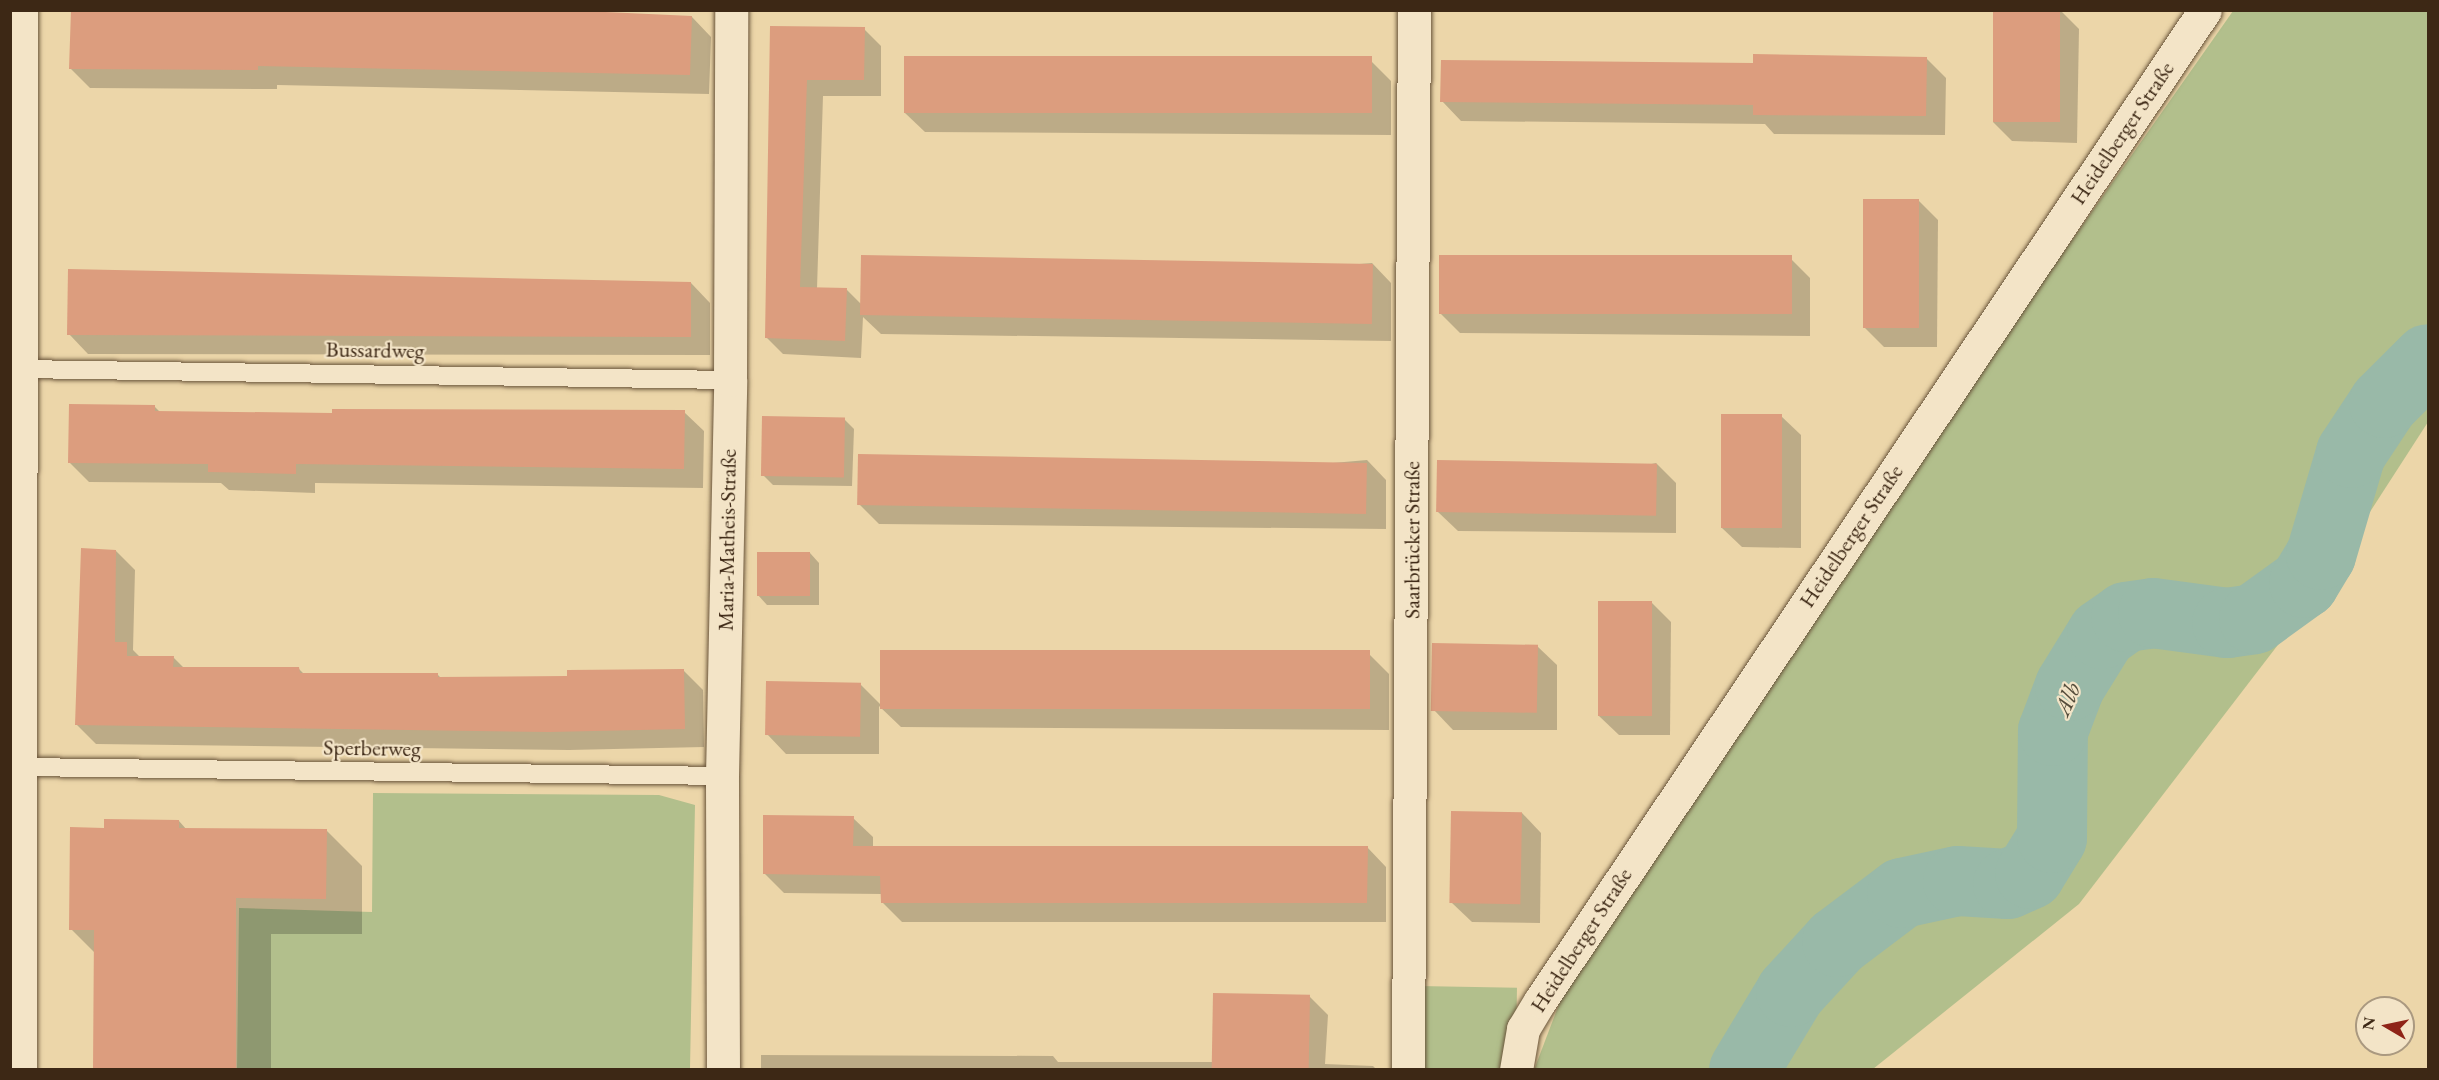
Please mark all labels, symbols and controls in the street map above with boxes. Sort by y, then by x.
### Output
street label: Heidelberger Straße [2064,56,2180,210]
street label: Bussardweg [325,336,425,364]
street label: Maria-Matheis-Straße [712,449,742,631]
street label: Heidelberger Straße [1793,459,1909,613]
street label: Saarbrücker Straße [1399,461,1425,619]
water label: Alb [2047,678,2087,720]
street label: Sperberweg [323,734,421,762]
street label: Heidelberger Straße [1524,863,1638,1017]
north arrow [2355,996,2415,1056]
text: N [2357,1015,2380,1031]

